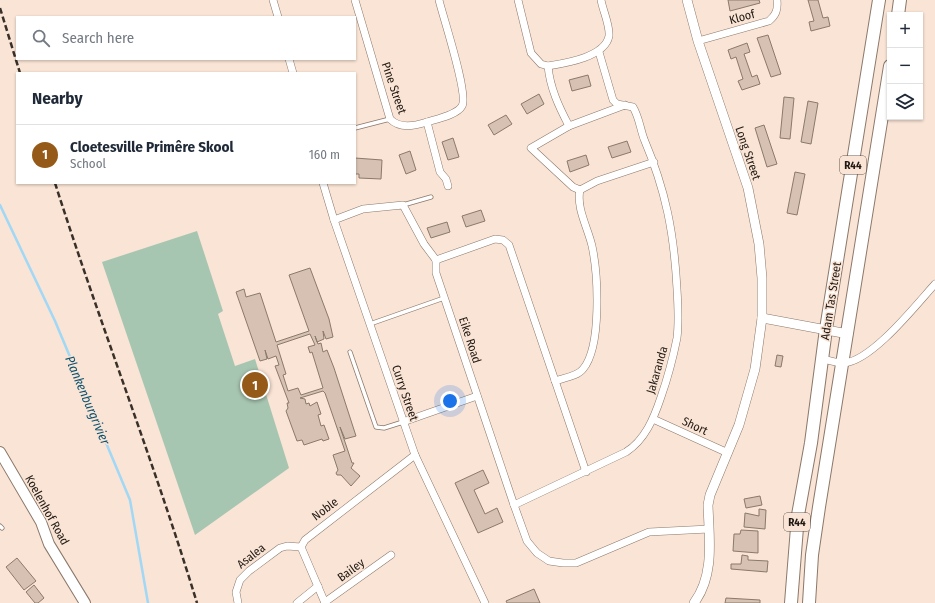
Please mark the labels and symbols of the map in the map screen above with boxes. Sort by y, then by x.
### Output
street label: Kloof [728,7,758,27]
street label: Pine Street [379,60,409,116]
street label: Long Street [732,124,764,182]
road number: R44 [840,156,866,174]
street label: Adam Tas Street [818,261,844,341]
street label: Eike Road [456,315,484,365]
street label: Jakaranda [644,345,670,395]
water label: Plankenburgrivier [62,354,113,447]
street label: Curry Street [389,363,421,423]
pin: 1 [242,370,268,400]
your location [440,391,460,411]
street label: Short [680,414,710,438]
street label: Koelenhof Road [22,473,72,547]
street label: Noble [309,495,341,523]
road number: R44 [784,513,810,531]
street label: Asalea [234,541,268,571]
street label: Bailey [335,555,368,584]

